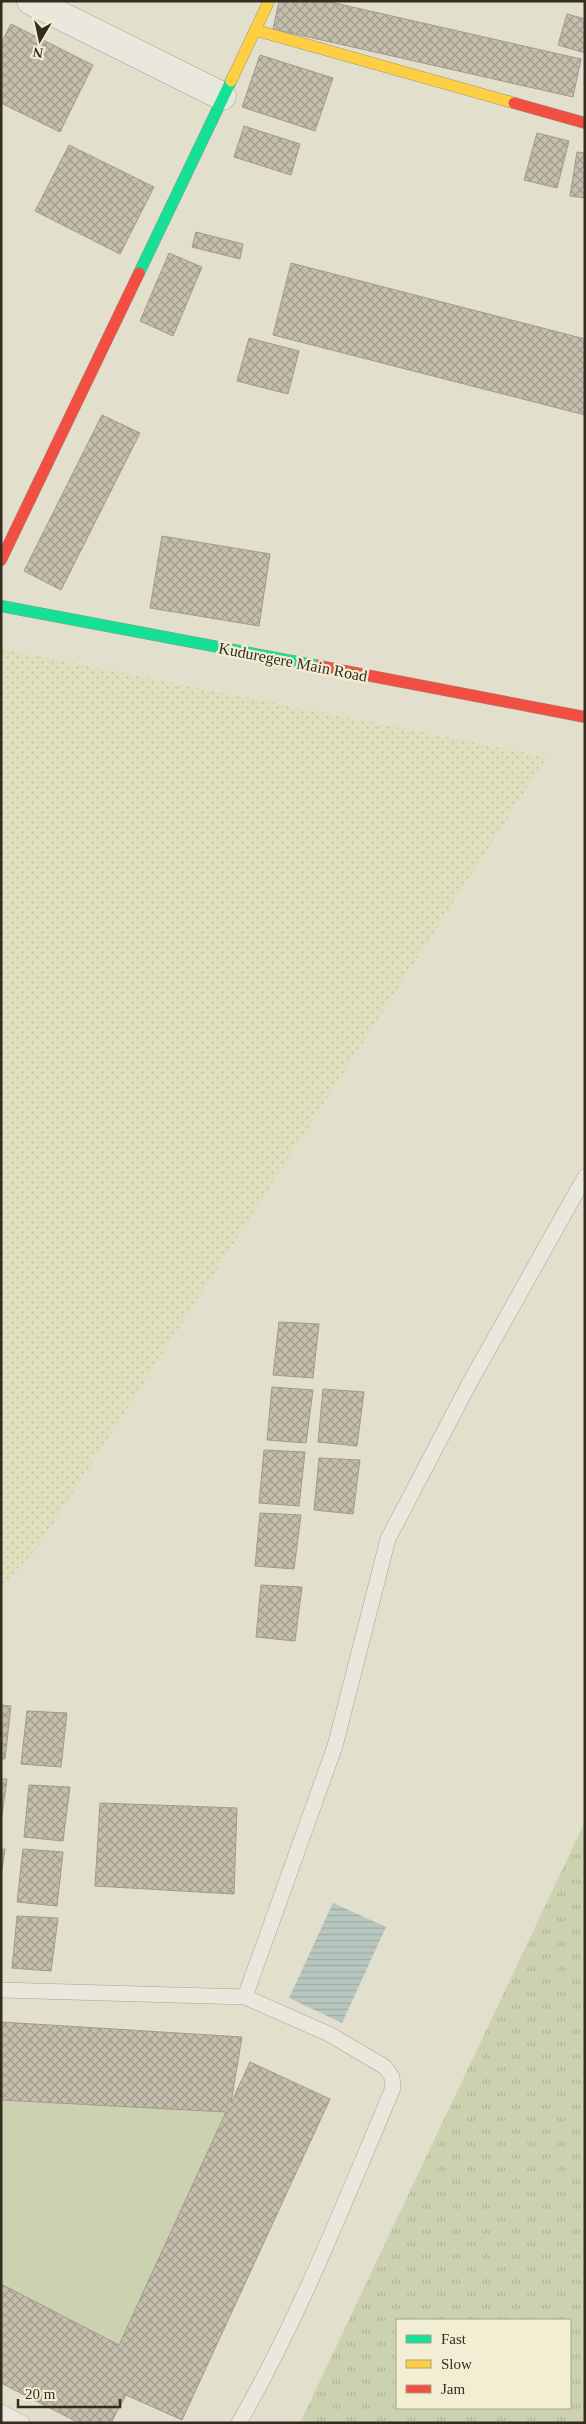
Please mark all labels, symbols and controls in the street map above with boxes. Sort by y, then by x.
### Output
north arrow [15,15,65,65]
text: N [32,44,44,61]
street label: Kuduregere Main Road [217,639,369,686]
legend [396,2319,571,2409]
text: Fast [441,2331,467,2347]
text: Slow [441,2356,472,2372]
scale bar [18,2376,120,2408]
text: Jam [441,2381,465,2397]
text: 20 m [25,2386,56,2402]

